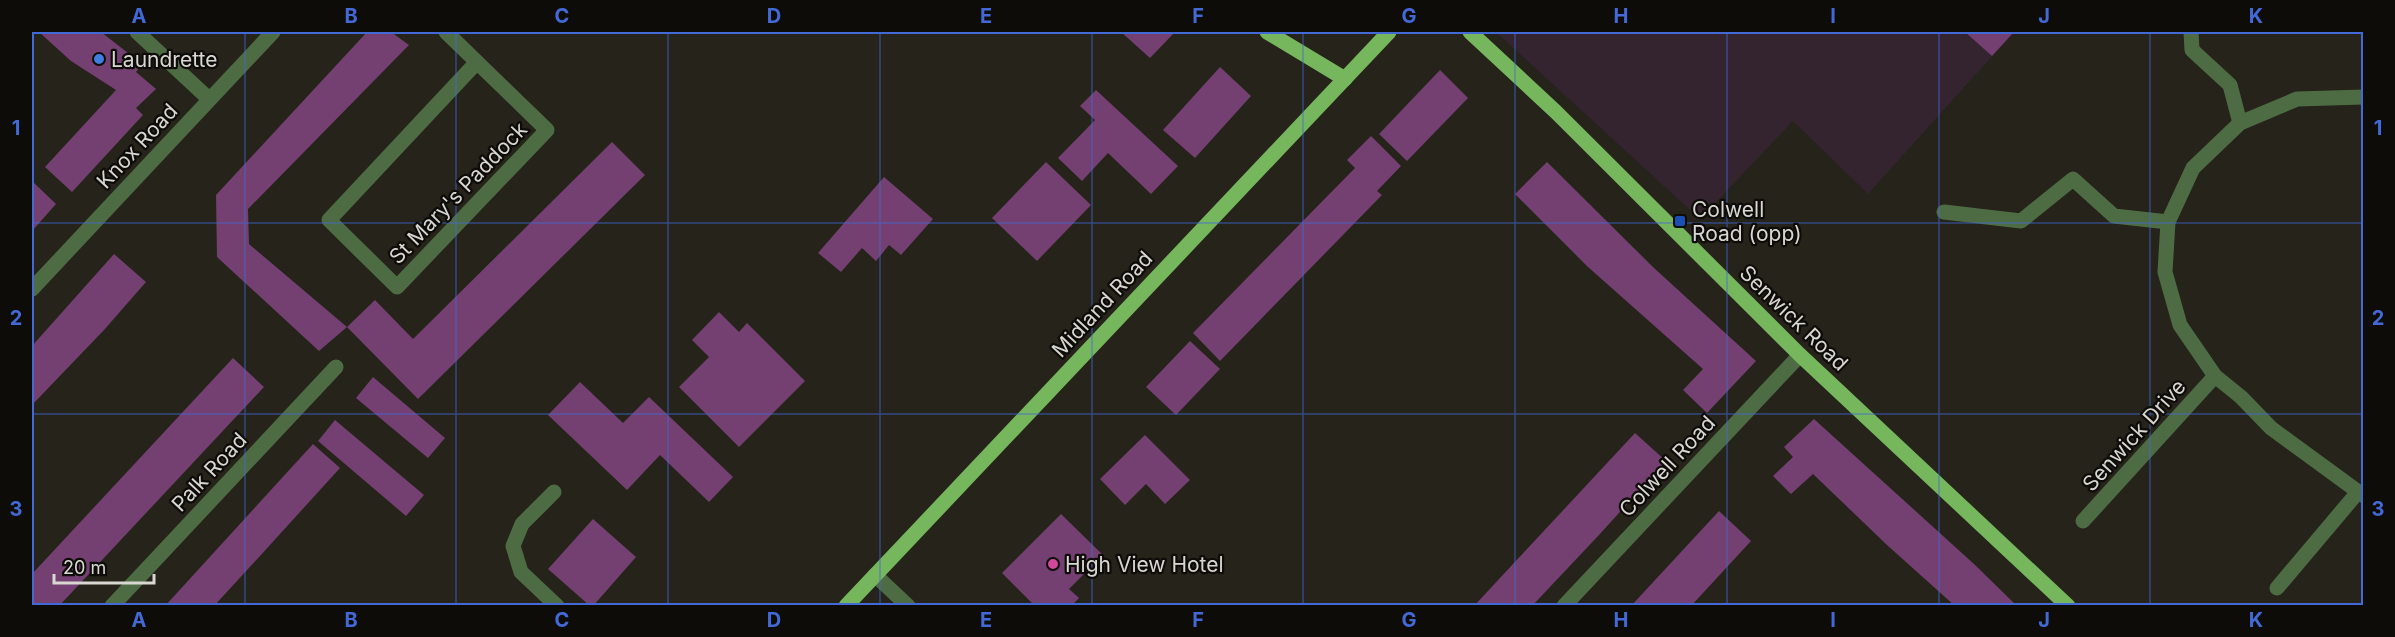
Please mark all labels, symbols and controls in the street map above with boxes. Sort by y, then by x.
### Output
text: A [132,4,147,28]
text: B [344,4,358,28]
text: C [555,4,569,28]
text: D [767,4,781,28]
text: E [980,4,992,28]
text: F [1192,4,1204,28]
text: G [1401,4,1417,28]
text: H [1614,4,1628,28]
text: I [1830,4,1836,28]
text: J [2038,4,2050,28]
text: K [2249,4,2263,28]
place label: Laundrette [111,47,217,72]
marker: Laundrette [92,52,106,66]
street label: Knox Road [91,98,183,194]
text: 1 [12,116,20,140]
text: 1 [2374,116,2382,140]
street label: St Mary's Paddock [384,117,532,269]
place label: Colwell Road (opp) [1692,197,1802,246]
marker: Colwell Road (opp) [1673,214,1687,228]
street label: Midland Road [1047,246,1157,362]
street label: Senwick Road [1735,260,1853,376]
text: 2 [10,306,22,330]
text: 2 [2372,306,2384,330]
street label: Senwick Drive [2077,374,2191,496]
street label: Colwell Road [1614,410,1720,522]
street label: Palk Road [166,427,252,517]
text: 3 [10,497,22,521]
text: 3 [2372,497,2384,521]
scale bar [54,547,154,585]
place label: High View Hotel [1065,552,1224,577]
text: 20 m [63,557,106,578]
marker: High View Hotel [1046,557,1060,571]
text: A [132,608,147,632]
text: B [344,608,358,632]
text: C [555,608,569,632]
text: D [767,608,781,632]
text: E [980,608,992,632]
text: F [1192,608,1204,632]
text: G [1401,608,1417,632]
text: H [1614,608,1628,632]
text: I [1830,608,1836,632]
text: J [2038,608,2050,632]
text: K [2249,608,2263,632]

